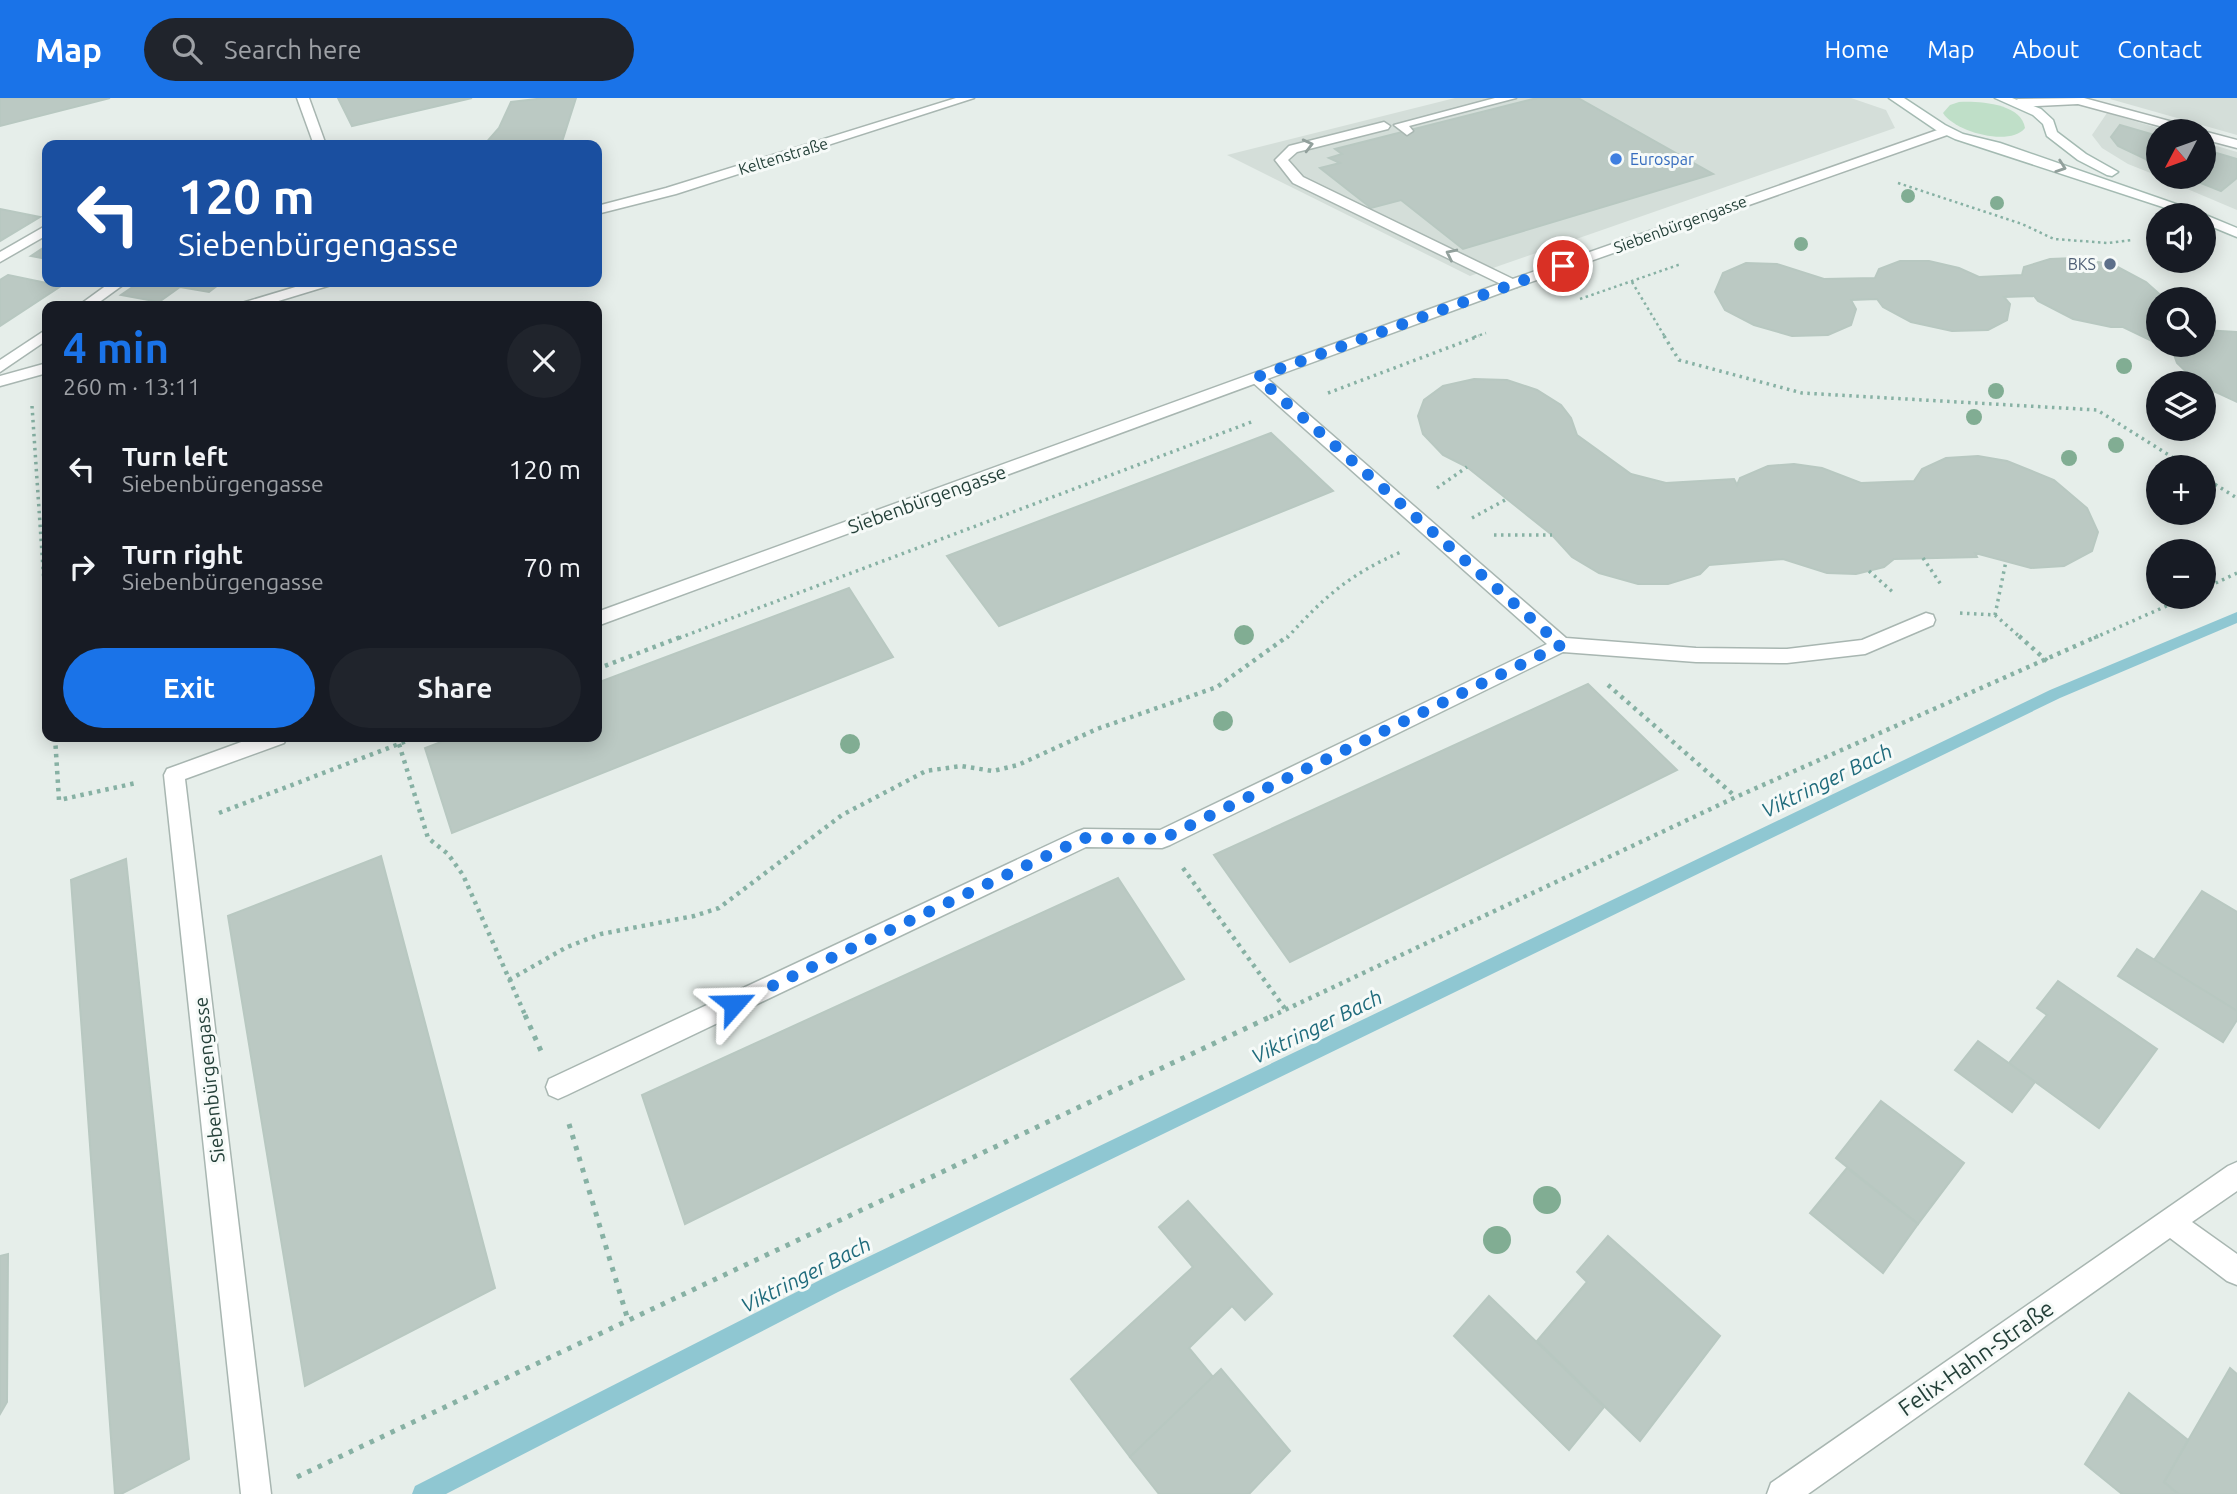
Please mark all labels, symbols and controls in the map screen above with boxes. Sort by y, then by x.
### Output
search box [144,18,634,81]
icon: search [168,30,206,68]
text: Map [35,31,102,68]
text: Search here [224,35,362,64]
text: Home [1824,36,1889,63]
text: Map [1927,36,1974,63]
text: About [2012,36,2079,63]
text: Contact [2117,36,2202,63]
north arrow [2146,119,2216,189]
map controls [2146,119,2216,609]
street label: Keltenstraße [736,134,830,178]
one-way arrow [1301,139,1313,153]
place label: Eurospar [1630,150,1694,168]
marker: Eurospar [1608,151,1624,167]
one-way arrow [2054,159,2067,173]
icon: left [63,168,154,259]
text: 120 m [178,168,315,223]
street label: Siebenbürgengasse [1611,192,1749,256]
button: sound [2146,203,2216,273]
text: Siebenbürgengasse [178,226,459,262]
pin [1533,236,1593,296]
icon: arrive [1544,247,1582,285]
one-way arrow [1446,249,1458,263]
place label: BKS [2068,255,2096,273]
marker: BKS [2102,256,2118,272]
button: search [2146,287,2216,357]
text: 4 min [63,324,169,371]
button: close [507,324,581,398]
button: layers [2146,371,2216,441]
text: 260 m · 13:11 [63,374,201,399]
text: Turn left [122,442,228,471]
icon: left [63,450,101,488]
text: 120 m [509,455,581,484]
button: + [2146,455,2216,525]
street label: Siebenbürgengasse [845,460,1009,538]
text: Siebenbürgengasse [122,471,324,496]
button: − [2146,539,2216,609]
text: Turn right [122,540,243,569]
icon: right [63,548,101,586]
text: 70 m [523,553,581,582]
text: Siebenbürgengasse [122,569,324,594]
button: Exit [63,648,315,728]
button: Share [329,648,581,728]
water label: Viktringer Bach [1757,738,1896,822]
position arrow [697,967,771,1041]
water label: Viktringer Bach [1247,984,1386,1068]
street label: Siebenbürgengasse [189,996,229,1164]
water label: Viktringer Bach [737,1231,874,1317]
street label: Felix-Hahn-Straße [1893,1295,2058,1420]

